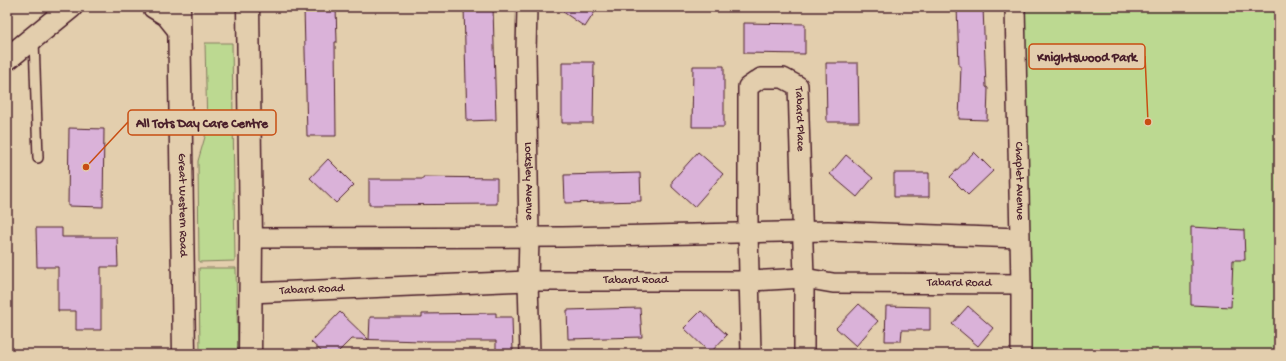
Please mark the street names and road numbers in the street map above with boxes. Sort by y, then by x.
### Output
street label: Tabard Place [791,86,807,152]
street label: Locksley Avenue [520,142,536,221]
street label: Chaplet Avenue [1011,142,1027,221]
street label: Great Western Road [174,153,190,258]
street label: Tabard Road [602,274,669,288]
street label: Tabard Road [926,276,993,291]
street label: Tabard Road [278,282,346,299]

